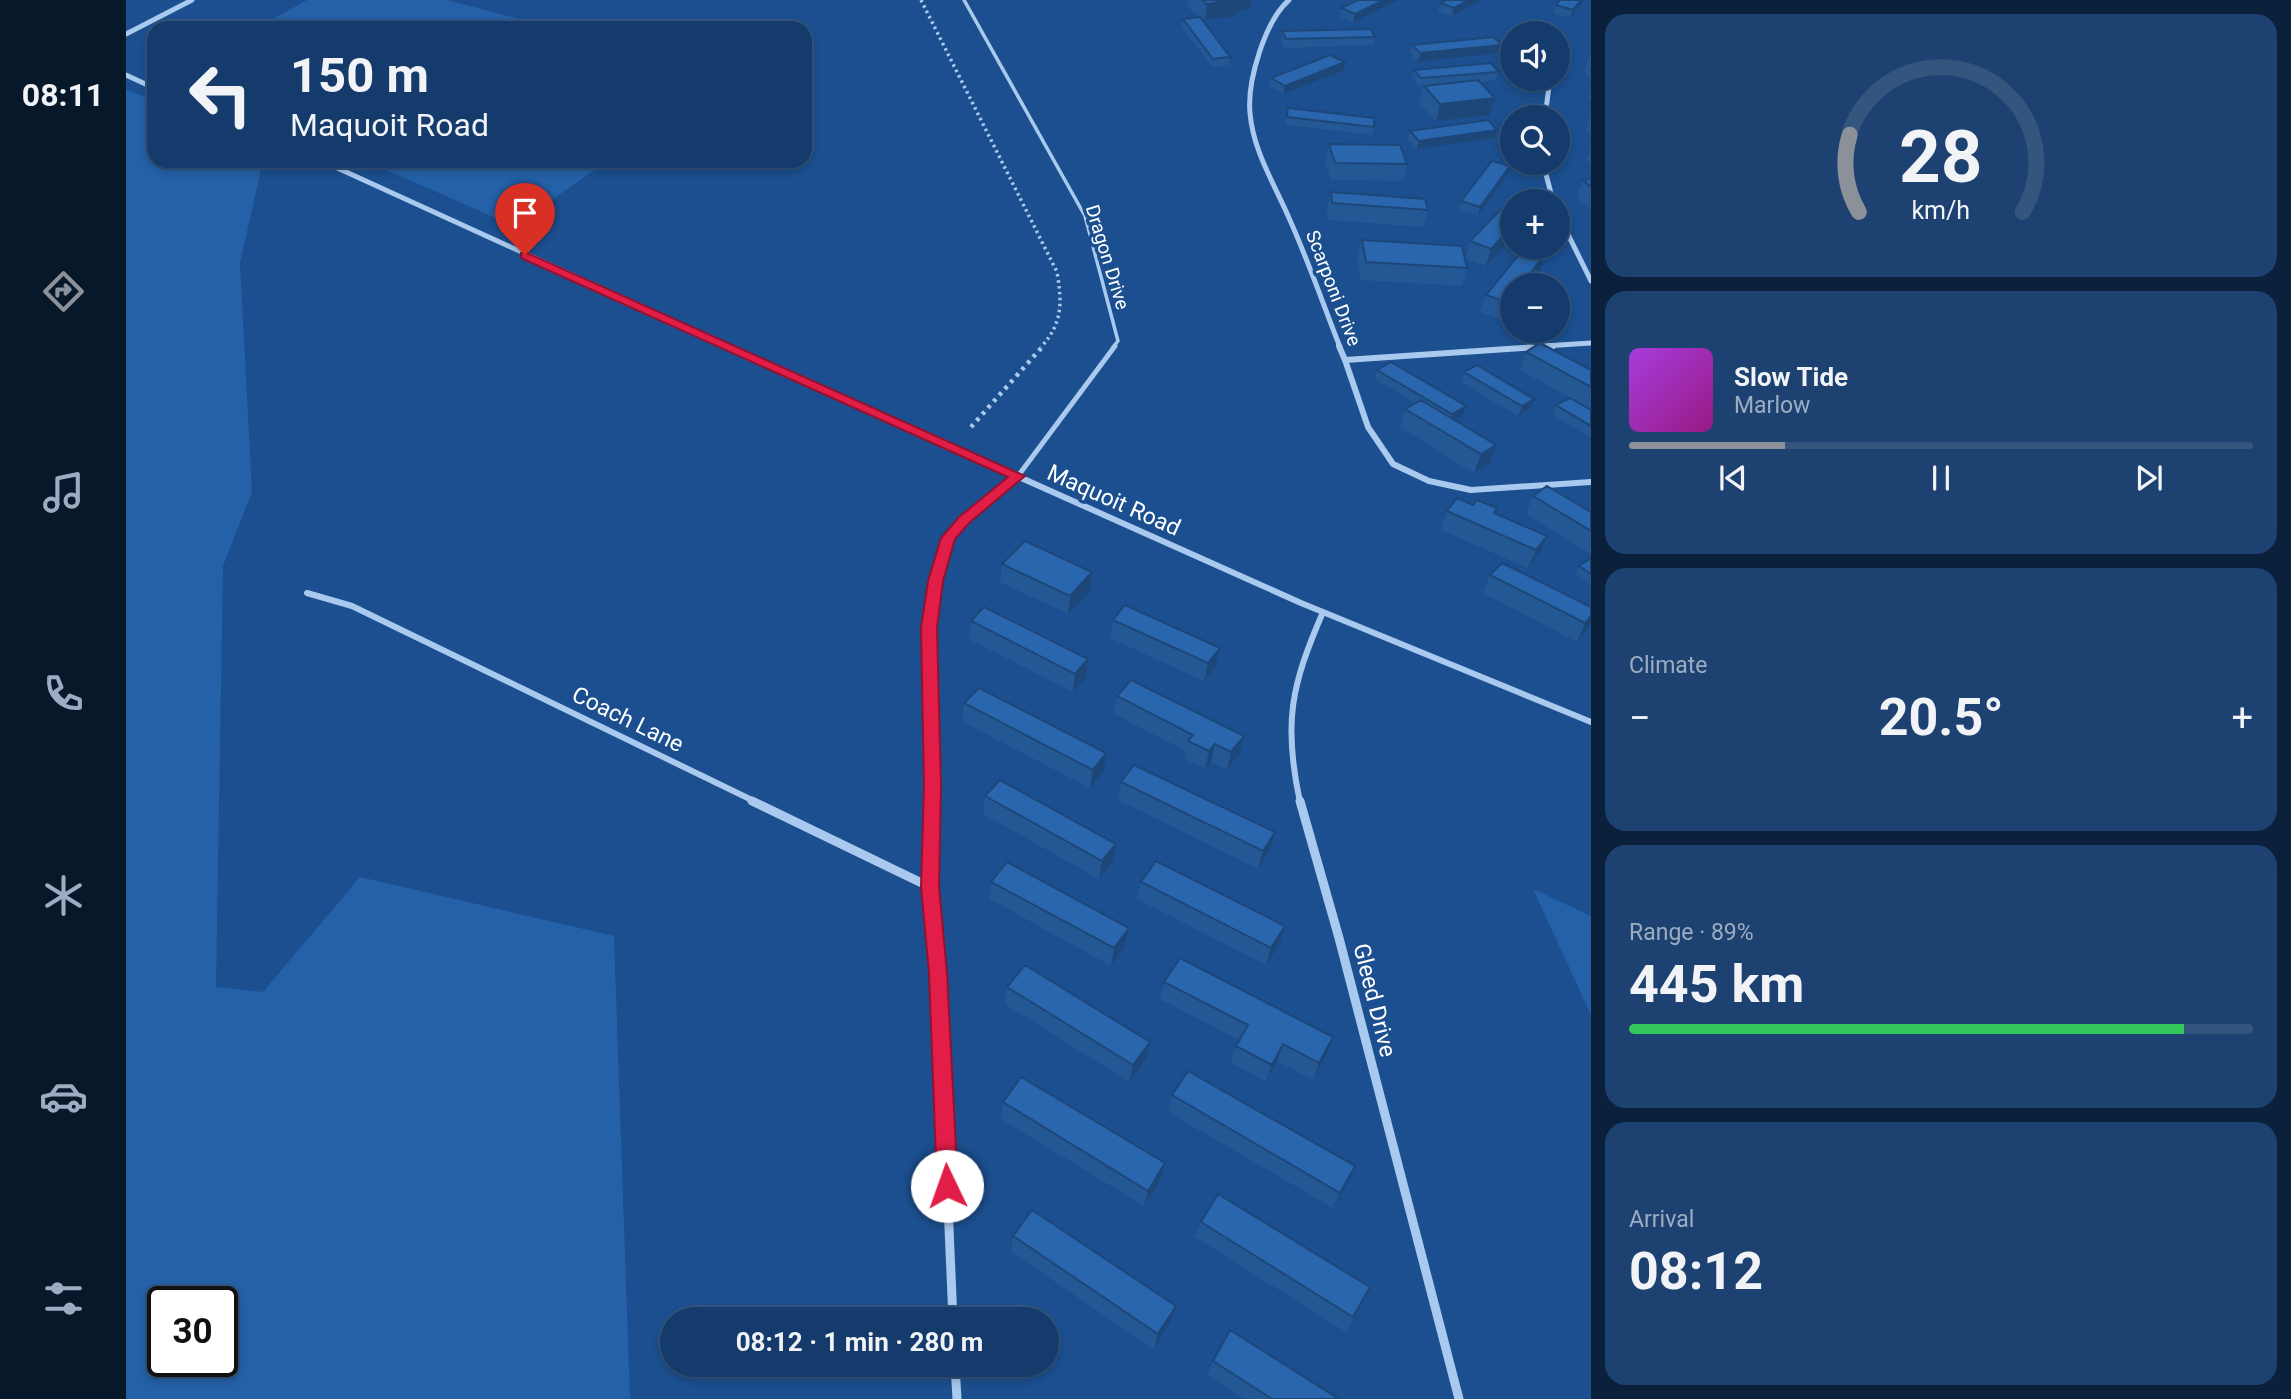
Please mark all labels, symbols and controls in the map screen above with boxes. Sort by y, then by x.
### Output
map controls [1500,21,1570,343]
button: sound [1500,21,1570,91]
text: 150 m [290,47,429,104]
icon: left [175,49,266,140]
text: 08:11 [22,76,104,114]
button: search [1500,105,1570,175]
text: Maquoit Road [290,106,489,144]
text: 28 [1899,114,1983,200]
pin [495,183,555,255]
button: + [1500,189,1570,259]
icon: arrive [506,194,544,232]
text: km/h [1912,195,1970,224]
street label: Dragon Drive [1081,202,1134,312]
street label: Scarponi Drive [1301,227,1366,349]
icon: directions [39,267,88,316]
button: − [1500,273,1570,343]
text: Slow Tide [1734,362,1848,392]
text: Marlow [1734,392,1810,419]
street label: Maquoit Road [1043,459,1185,542]
icon: previous [1714,459,1752,497]
icon: pause [1922,459,1960,497]
icon: next [2130,459,2168,497]
icon: music [39,468,88,517]
text: Climate [1629,652,1708,679]
icon: phone [39,669,88,718]
street label: Coach Lane [568,681,688,758]
text: 20.5° [1879,687,2004,748]
text: − [1629,696,1651,740]
text: + [2231,696,2253,740]
icon: climate [39,871,88,920]
text: Range · 89% [1629,919,1754,946]
street label: Gleed Drive [1347,941,1402,1060]
text: 445 km [1629,954,1804,1015]
icon: car [39,1072,88,1121]
position arrow [910,1149,984,1223]
text: Arrival [1629,1206,1694,1233]
text: 08:12 [1629,1241,1763,1302]
icon: filters [39,1274,88,1323]
speed limit sign: 30 [147,1286,238,1377]
text: 08:12 · 1 min · 280 m [736,1327,983,1357]

